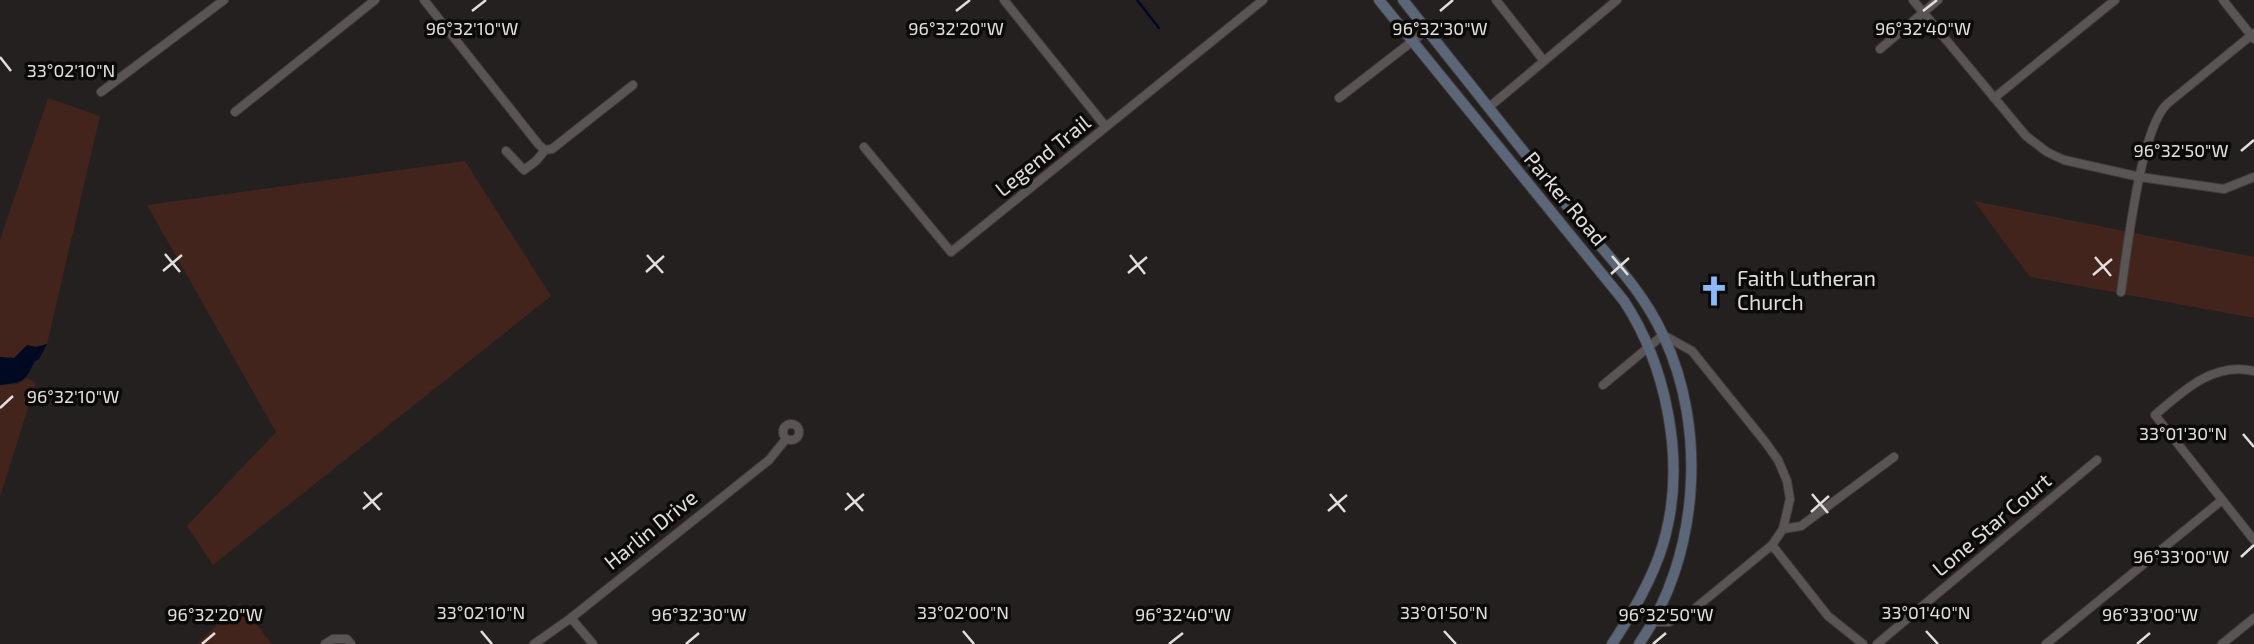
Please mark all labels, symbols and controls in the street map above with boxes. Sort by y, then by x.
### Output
text: 96°32'10"W [426,17,518,39]
text: 96°32'20"W [908,17,1004,39]
text: 96°32'30"W [1392,17,1488,39]
text: 96°32'40"W [1875,17,1971,39]
text: 33°02'10"N [27,59,115,81]
street label: Legend Trail [989,108,1095,201]
text: 96°32'50"W [2134,139,2228,161]
street label: Parker Road [1520,146,1613,250]
place label: Faith Lutheran Church [1737,265,1876,314]
church icon: Faith Lutheran Church [1697,274,1731,308]
text: 96°32'10"W [27,385,119,407]
text: 33°01'30"N [2139,422,2227,444]
street label: Lone Star Court [1927,467,2055,581]
street label: Harlin Drive [599,484,702,574]
text: 96°33'00"W [2133,545,2229,567]
text: 33°02'10"N [437,601,525,623]
text: 33°02'00"N [917,601,1009,623]
text: 33°01'50"N [1400,601,1488,623]
text: 33°01'40"N [1882,601,1970,623]
text: 96°32'20"W [167,603,263,625]
text: 96°32'30"W [651,603,747,625]
text: 96°32'40"W [1135,603,1231,625]
text: 96°32'50"W [1619,603,1713,625]
text: 96°33'00"W [2102,603,2198,625]

